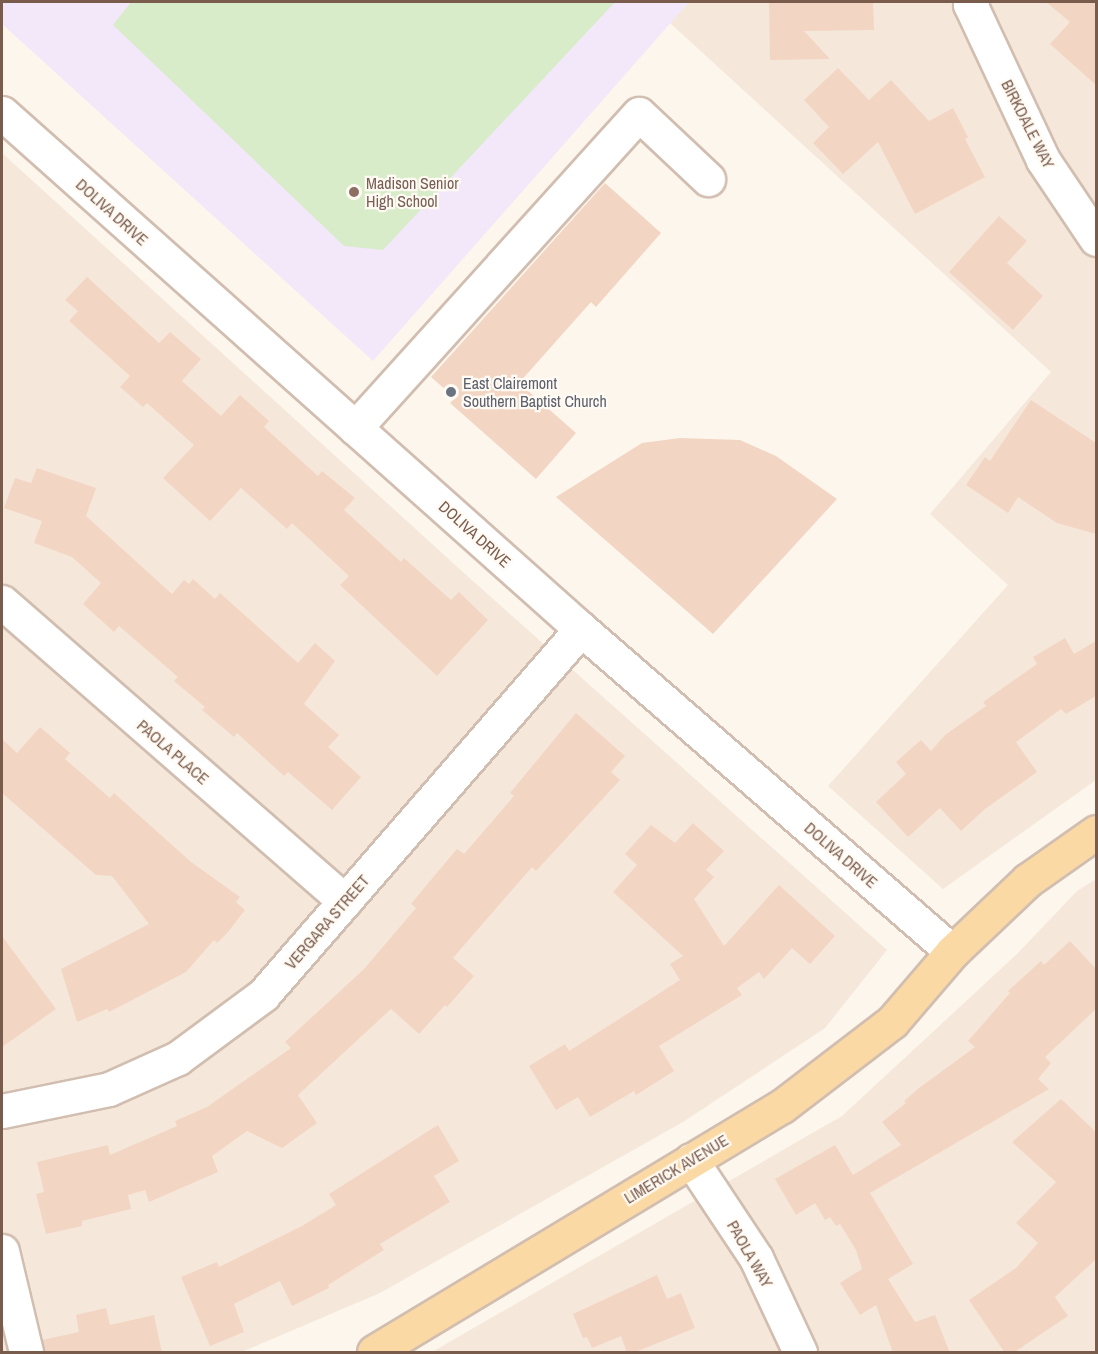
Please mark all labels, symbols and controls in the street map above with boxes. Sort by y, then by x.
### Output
street label: BIRKDALE WAY [997,76,1059,172]
place label: Madison Senior High School [366,173,459,211]
street label: DOLIVA DRIVE [72,174,152,250]
marker: Madison Senior High School [347,185,361,199]
place label: East Clairemont Southern Baptist Church [463,373,607,411]
marker: East Clairemont Southern Baptist Church [444,385,458,399]
street label: DOLIVA DRIVE [435,496,515,572]
street label: PAOLA PLACE [133,715,213,789]
street label: DOLIVA DRIVE [800,818,882,892]
street label: VERGARA STREET [281,871,373,973]
street label: LIMERICK AVENUE [620,1130,732,1208]
street label: PAOLA WAY [723,1217,777,1291]

